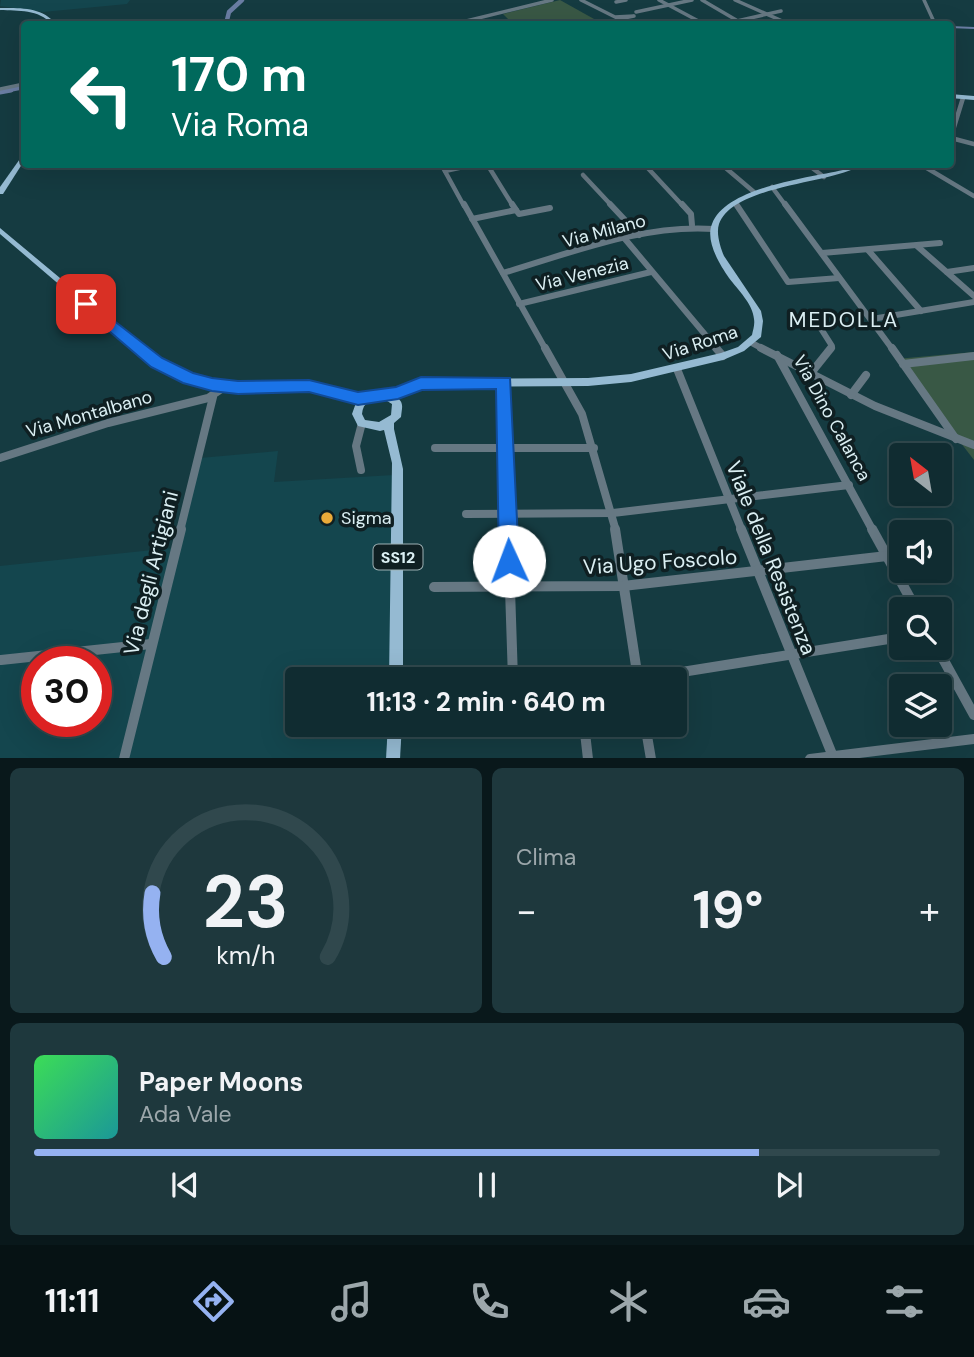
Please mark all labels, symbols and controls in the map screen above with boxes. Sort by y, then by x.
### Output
text: 170 m [171,42,307,106]
icon: left [56,49,147,140]
text: Via Roma [171,104,309,146]
street label: Via Milano [560,208,648,254]
street label: Via Venezia [533,251,631,297]
pin [56,274,116,334]
icon: arrive [67,285,105,323]
district label: MEDOLLA [789,306,899,334]
street label: Via Roma [659,320,741,366]
street label: Via Dino Calanca [787,351,877,485]
street label: Via Montalbano [23,385,155,443]
north arrow [889,443,952,506]
map controls [889,443,952,737]
street label: Viale della Resistenza [719,457,823,659]
street label: Via degli Artigiani [117,488,185,658]
place label: Sigma [341,506,392,530]
marker: Sigma [319,510,335,526]
button: sound [889,520,952,583]
position arrow [472,524,546,598]
street label: Via Ugo Foscolo [582,543,738,581]
road number: SS12 [374,544,422,570]
button: search [889,597,952,660]
speed limit sign: 30 [21,646,112,737]
button: layers [889,674,952,737]
text: 11:13 · 2 min · 640 m [366,685,606,719]
text: Clima [516,842,576,872]
text: 23 [203,855,289,950]
text: 19° [693,876,763,944]
text: − [516,886,537,936]
text: + [919,886,940,936]
text: km/h [216,938,276,971]
text: Paper Moons [139,1065,303,1099]
text: Ada Vale [139,1099,232,1129]
icon: previous [166,1166,204,1204]
icon: pause [468,1166,506,1204]
icon: next [770,1166,808,1204]
icon: directions [189,1277,238,1326]
icon: music [327,1277,376,1326]
icon: phone [465,1277,514,1326]
icon: climate [604,1277,653,1326]
icon: car [742,1277,791,1326]
icon: filters [880,1277,929,1326]
text: 11:11 [45,1280,99,1322]

